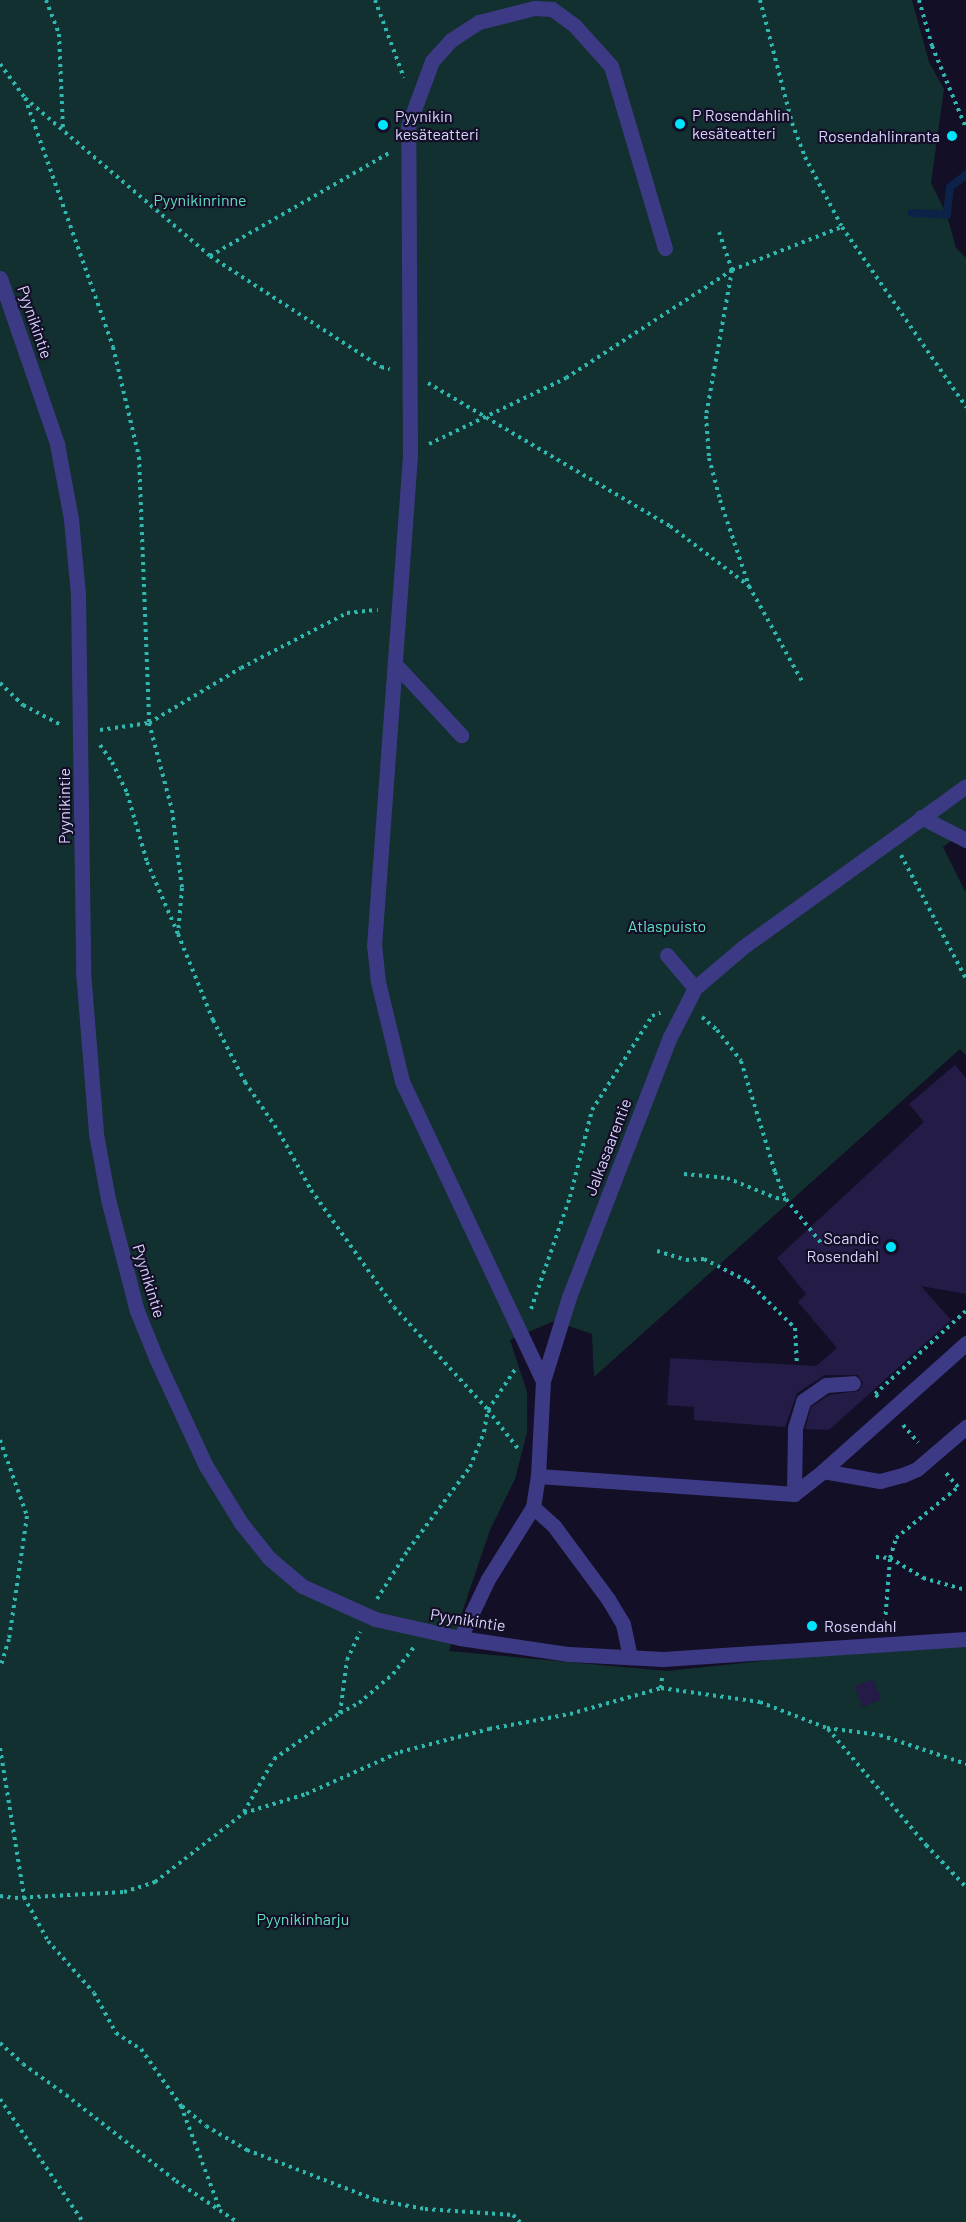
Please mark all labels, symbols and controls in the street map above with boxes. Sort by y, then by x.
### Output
place label: P Rosendahlin kesäteatteri [692,105,790,143]
place label: Pyynikin kesäteatteri [395,106,479,144]
marker: P Rosendahlin kesäteatteri [673,117,687,131]
marker: Pyynikin kesäteatteri [376,118,390,132]
place label: Rosendahlinranta [818,126,940,146]
marker: Rosendahlinranta [945,129,959,143]
park label: Pyynikinrinne [153,190,247,210]
street label: Pyynikintie [14,283,56,361]
street label: Pyynikintie [54,768,74,844]
park label: Atlaspuisto [628,916,706,936]
street label: Jalkasaarentie [581,1096,635,1198]
place label: Scandic Rosendahl [807,1228,879,1266]
marker: Scandic Rosendahl [884,1240,898,1254]
street label: Pyynikintie [129,1242,169,1320]
street label: Pyynikintie [429,1605,507,1635]
place label: Rosendahl [824,1616,896,1636]
marker: Rosendahl [805,1619,819,1633]
park label: Pyynikinharju [257,1909,349,1929]

